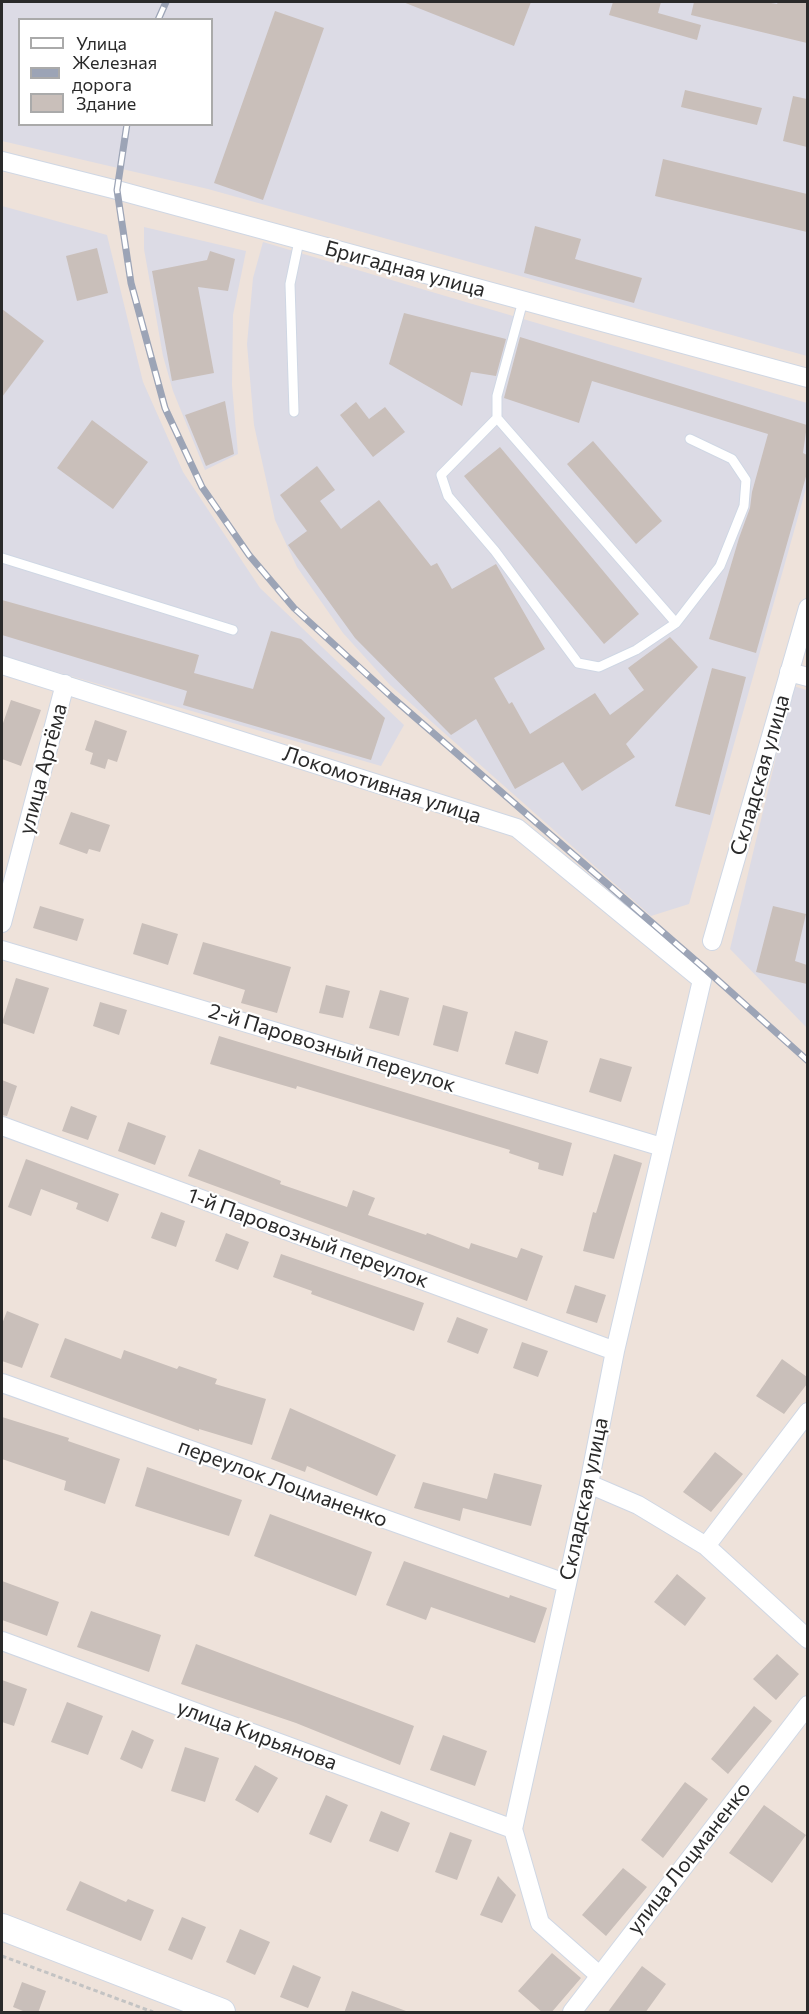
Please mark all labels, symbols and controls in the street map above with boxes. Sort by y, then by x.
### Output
legend [18,18,213,126]
text: Улица [76,32,127,54]
text: Железная дорога [72,51,157,95]
text: Здание [76,92,136,114]
street label: Бригадная улица [322,235,488,303]
street label: Складская улица [725,692,795,858]
street label: улица Артёма [13,701,73,837]
street label: Локомотивная улица [280,741,484,829]
street label: 2-й Паровозный переулок [205,998,459,1098]
street label: 1-й Паровозный переулок [184,1183,432,1293]
street label: Складская улица [554,1415,614,1583]
street label: переулок Лоцманенко [175,1433,391,1533]
street label: улица Кирьянова [174,1694,340,1776]
street label: улица Лоцманенко [622,1777,756,1939]

